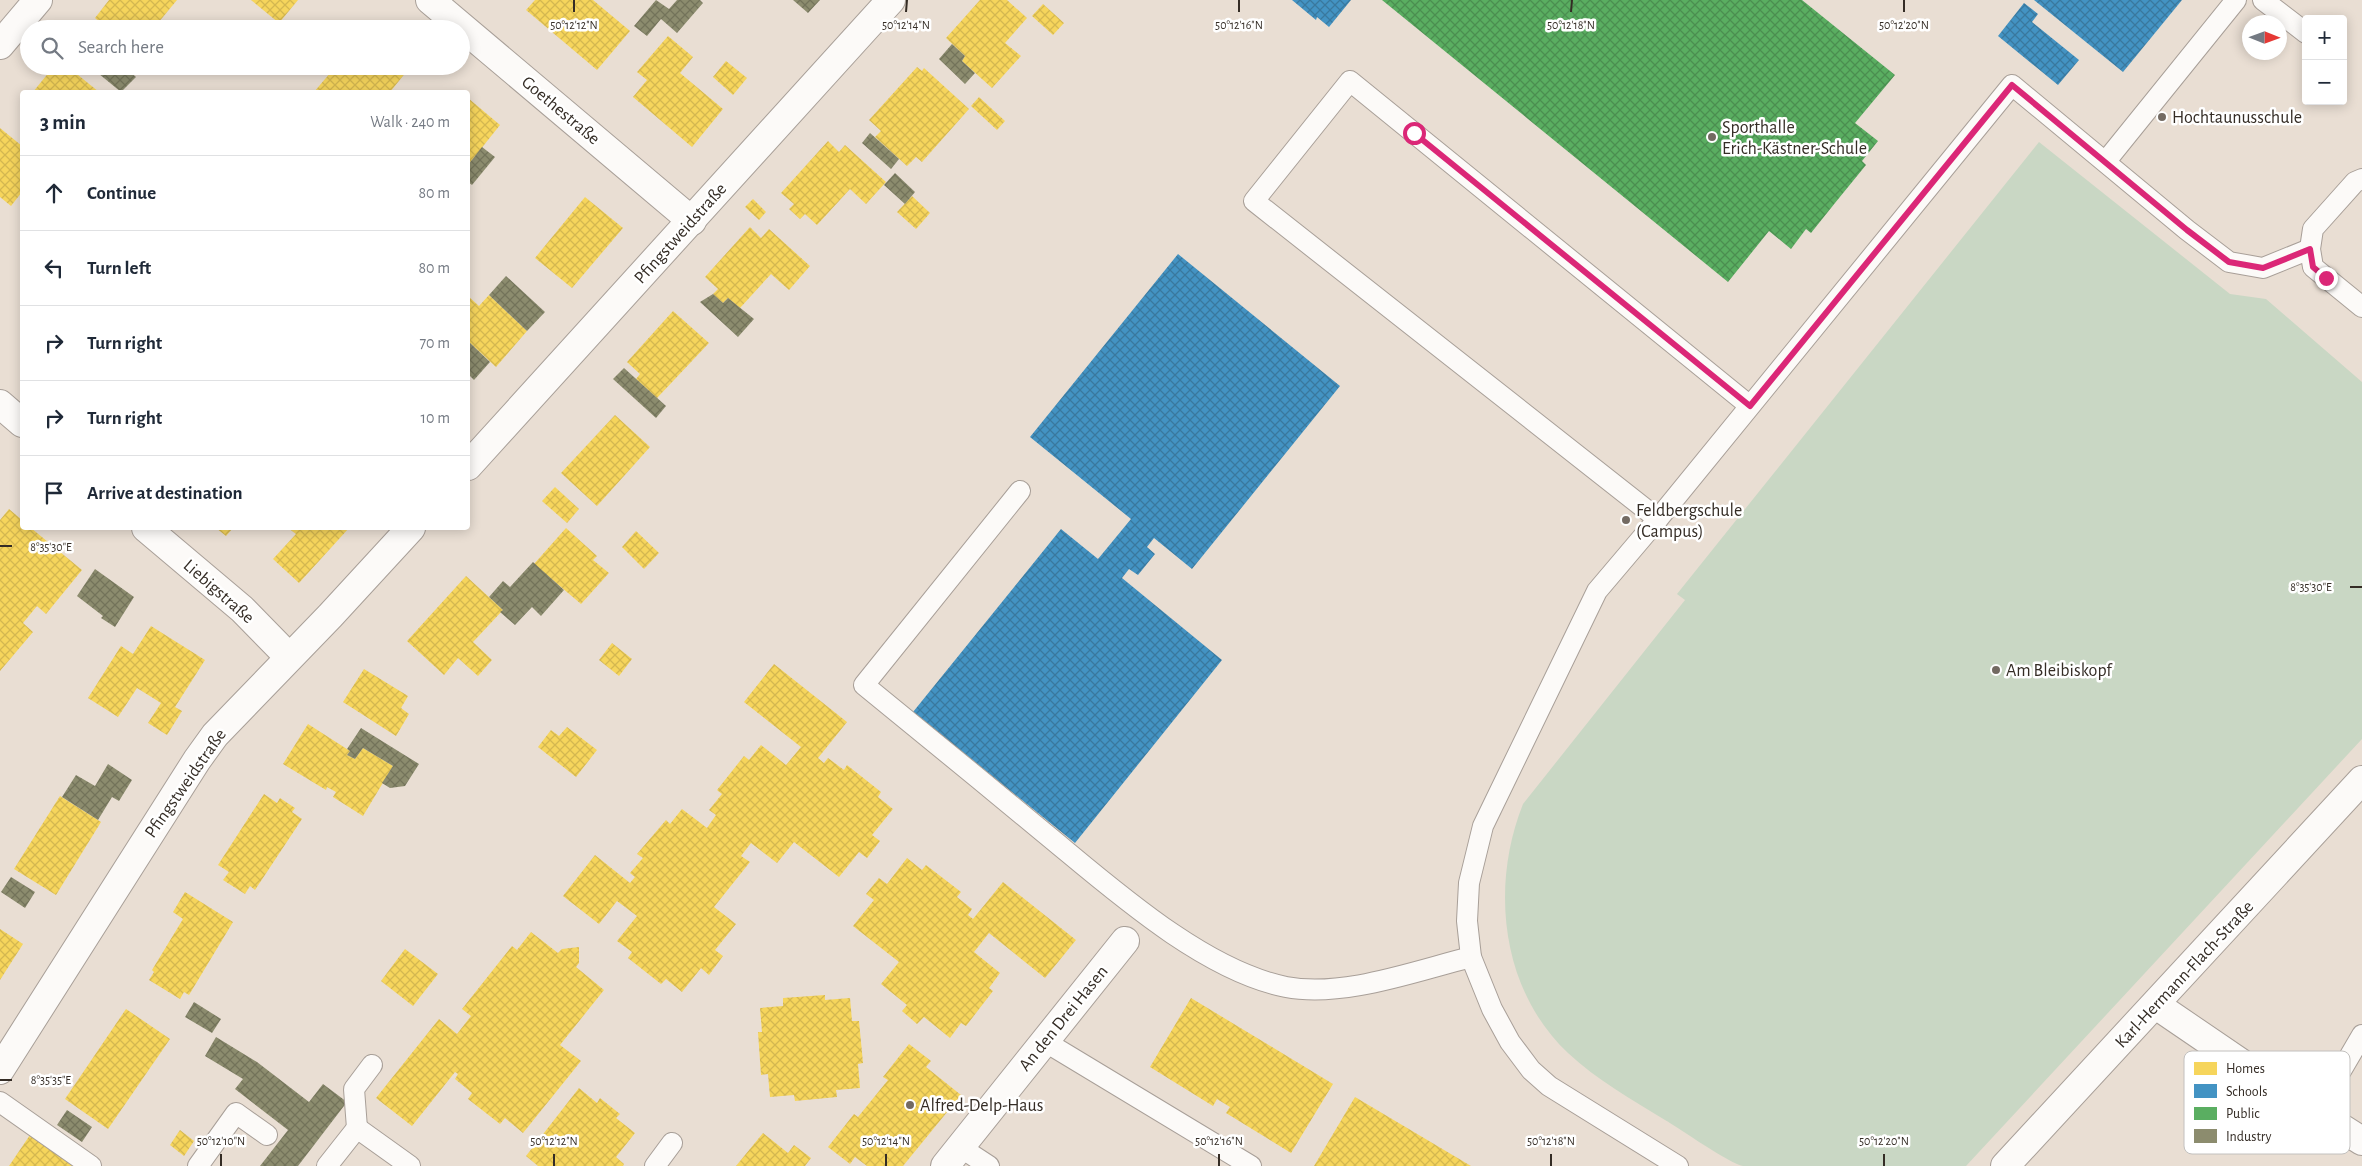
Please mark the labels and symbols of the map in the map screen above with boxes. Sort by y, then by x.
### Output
north arrow [2242,15,2287,60]
text: 50°12'12"N [550,19,598,31]
text: 50°12'14"N [882,19,930,31]
text: 50°12'16"N [1215,19,1263,31]
text: 50°12'18"N [1547,19,1595,31]
text: 50°12'20"N [1879,19,1929,31]
street label: Goethestraße [518,73,603,148]
place label: Hochtaunusschule [2172,109,2302,127]
marker: Hochtaunusschule [2156,111,2168,123]
place label: Sporthalle Erich-Kästner-Schule [1722,119,1867,158]
route start [1403,122,1426,145]
marker: Sporthalle Erich-Kästner-Schule [1706,131,1718,143]
street label: Pfingstweidstraße [631,180,730,287]
route end [2315,267,2338,290]
place label: Feldbergschule (Campus) [1636,502,1742,541]
marker: Feldbergschule (Campus) [1620,514,1632,526]
text: 8°35'30"E [30,541,72,553]
street label: Liebigstraße [180,556,257,627]
text: 8°35'30"E [2290,581,2332,593]
place label: Am Bleibiskopf [2006,662,2113,680]
marker: Am Bleibiskopf [1990,664,2002,676]
street label: Pfingstweidstraße [142,726,230,841]
street label: Karl-Hermann-Flach-Straße [2112,898,2257,1052]
street label: An den Drei Hasen [1016,962,1112,1075]
legend [2184,1051,2350,1154]
text: Homes [2226,1062,2265,1076]
text: 8°35'35"E [31,1074,71,1086]
text: Schools [2226,1085,2267,1099]
place label: Alfred-Delp-Haus [920,1097,1043,1115]
marker: Alfred-Delp-Haus [904,1099,916,1111]
text: Public [2226,1107,2260,1121]
text: Industry [2226,1130,2272,1144]
text: 50°12'10"N [197,1135,245,1147]
text: 50°12'12"N [530,1135,578,1147]
text: 50°12'14"N [862,1135,910,1147]
text: 50°12'16"N [1195,1135,1243,1147]
text: 50°12'18"N [1527,1135,1575,1147]
text: 50°12'20"N [1859,1135,1909,1147]

